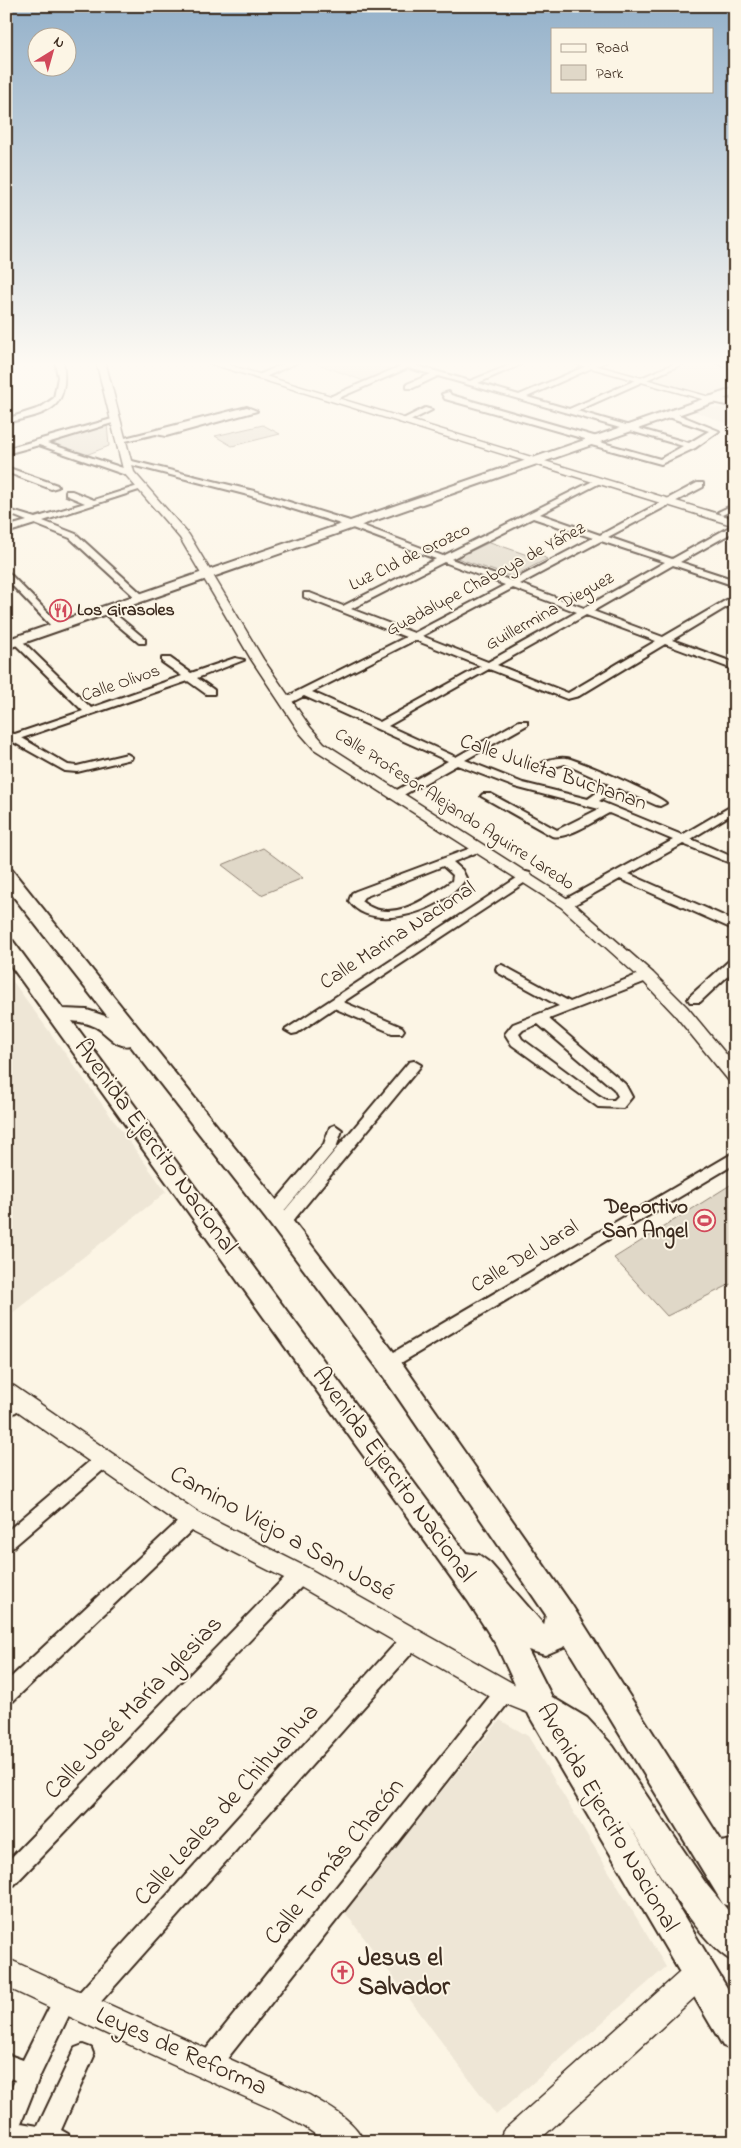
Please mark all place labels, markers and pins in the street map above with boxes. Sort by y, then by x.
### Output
place label: Los Girasoles [77,598,175,624]
restaurant icon: Los Girasoles [49,599,73,623]
place label: Deportivo San Angel [602,1193,688,1249]
sports icon: Deportivo San Angel [692,1208,716,1232]
place label: Jesus el Salvador [358,1941,451,2006]
church icon: Jesus el Salvador [330,1961,354,1985]

